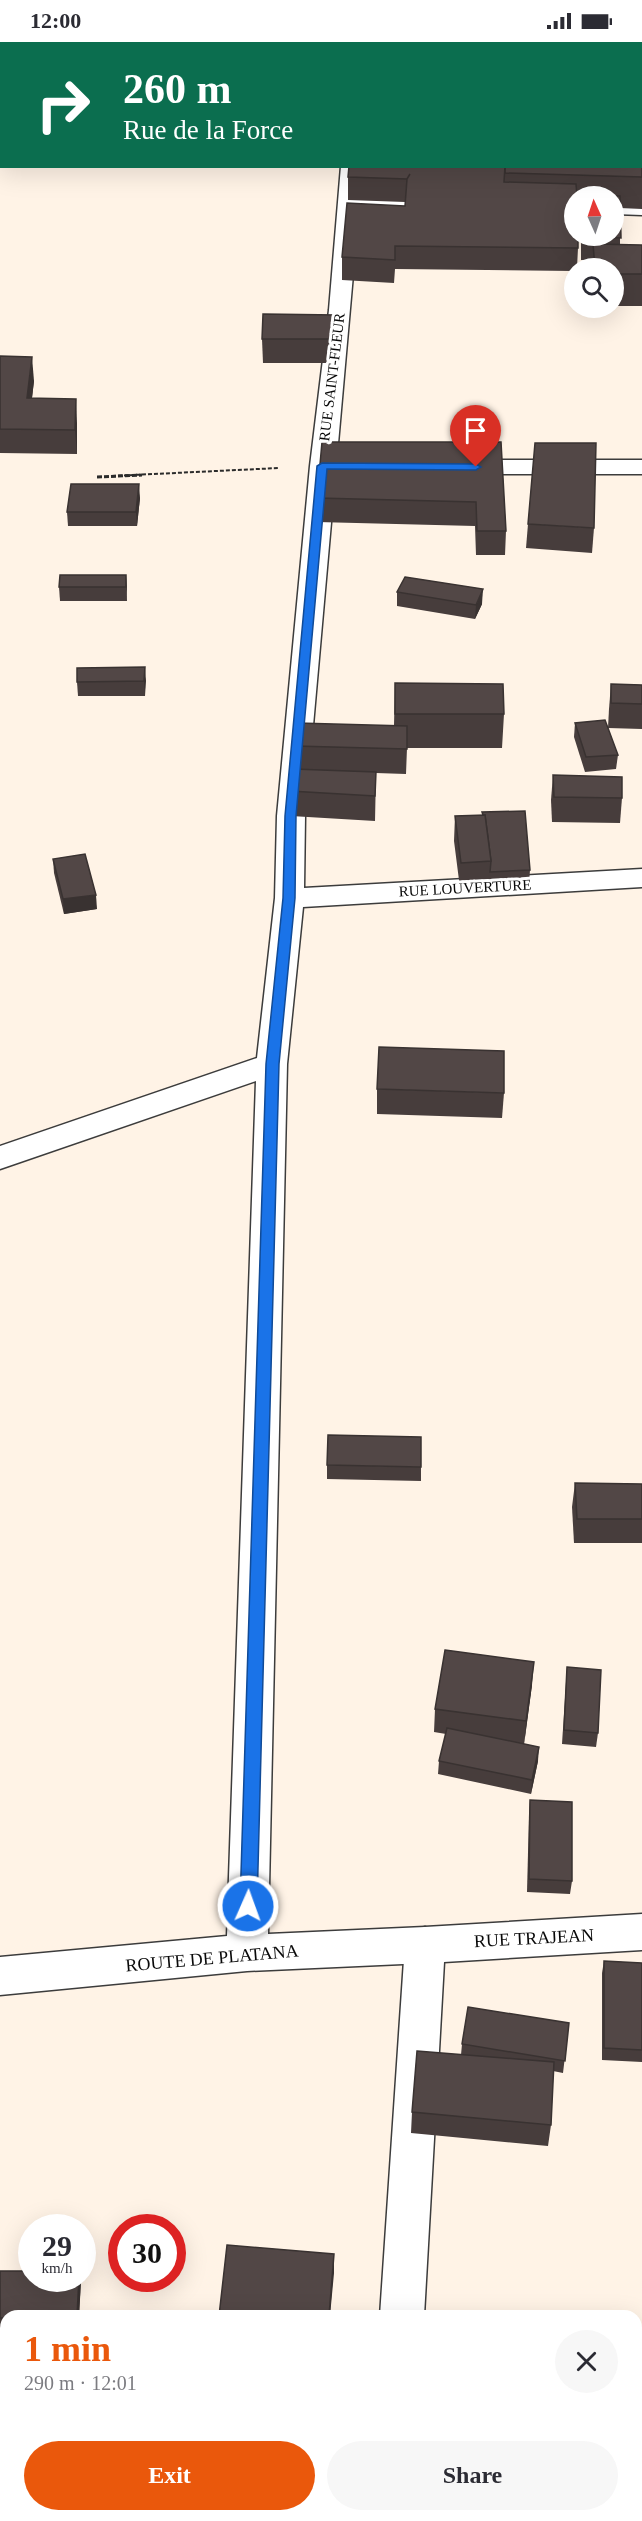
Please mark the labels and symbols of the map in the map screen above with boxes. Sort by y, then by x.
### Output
north arrow [564,186,624,246]
street label: RUE SAINT-FLEUR [316,312,348,442]
pin [450,405,501,467]
street label: RUE LOUVERTURE [398,877,532,899]
position arrow [216,1874,280,1938]
street label: RUE TRAJEAN [473,1925,595,1951]
street label: ROUTE DE PLATANA [125,1940,299,1976]
speed limit sign: 30 [108,2214,186,2292]

